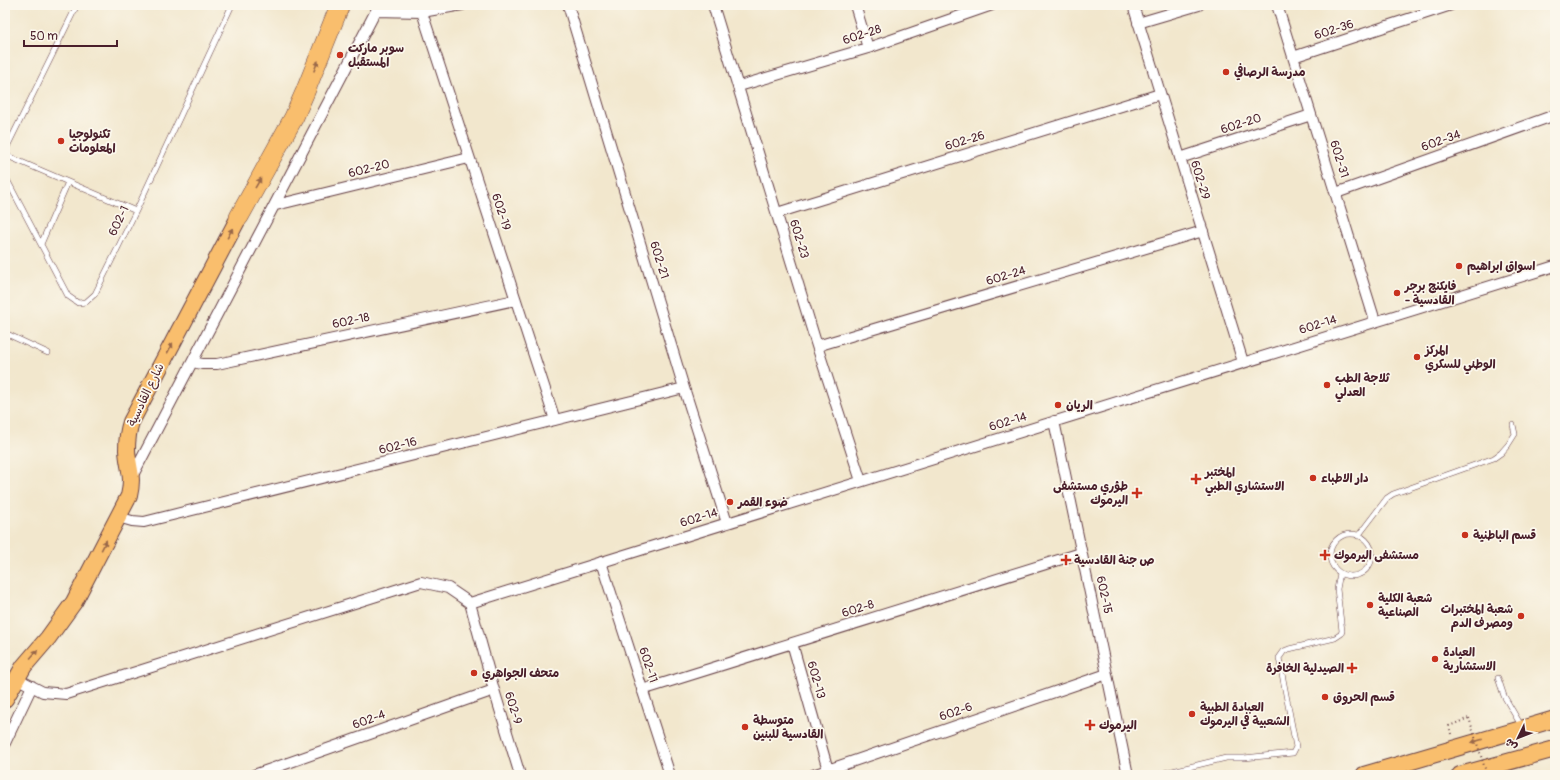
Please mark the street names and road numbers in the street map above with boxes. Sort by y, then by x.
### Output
street label: 602-36 [1312,17,1356,43]
street label: 602-28 [841,22,883,48]
street label: 602-20 [1219,110,1263,138]
street label: 602-34 [1419,127,1463,155]
street label: 602-26 [943,128,987,154]
street label: 602-31 [1326,138,1352,180]
street label: 602-20 [347,157,391,181]
street label: 602-29 [1187,159,1213,201]
street label: 602-19 [488,192,514,232]
street label: 602-1 [105,203,133,239]
street label: 602-23 [786,218,812,261]
street label: 602-21 [646,239,672,281]
street label: 602-24 [984,263,1028,289]
street label: 602-18 [331,310,371,332]
street label: 602-14 [1297,312,1339,338]
street label: شارع القادسية [124,361,169,429]
street label: 602-14 [987,409,1029,435]
street label: 602-16 [377,434,419,458]
street label: 602-14 [678,505,720,531]
street label: 602-15 [1093,575,1115,615]
street label: 602-8 [840,597,876,621]
street label: 602-11 [635,645,661,685]
street label: 602-13 [803,659,829,701]
street label: 602-9 [501,690,525,726]
street label: 602-6 [937,699,975,725]
street label: 602-4 [350,707,388,733]

